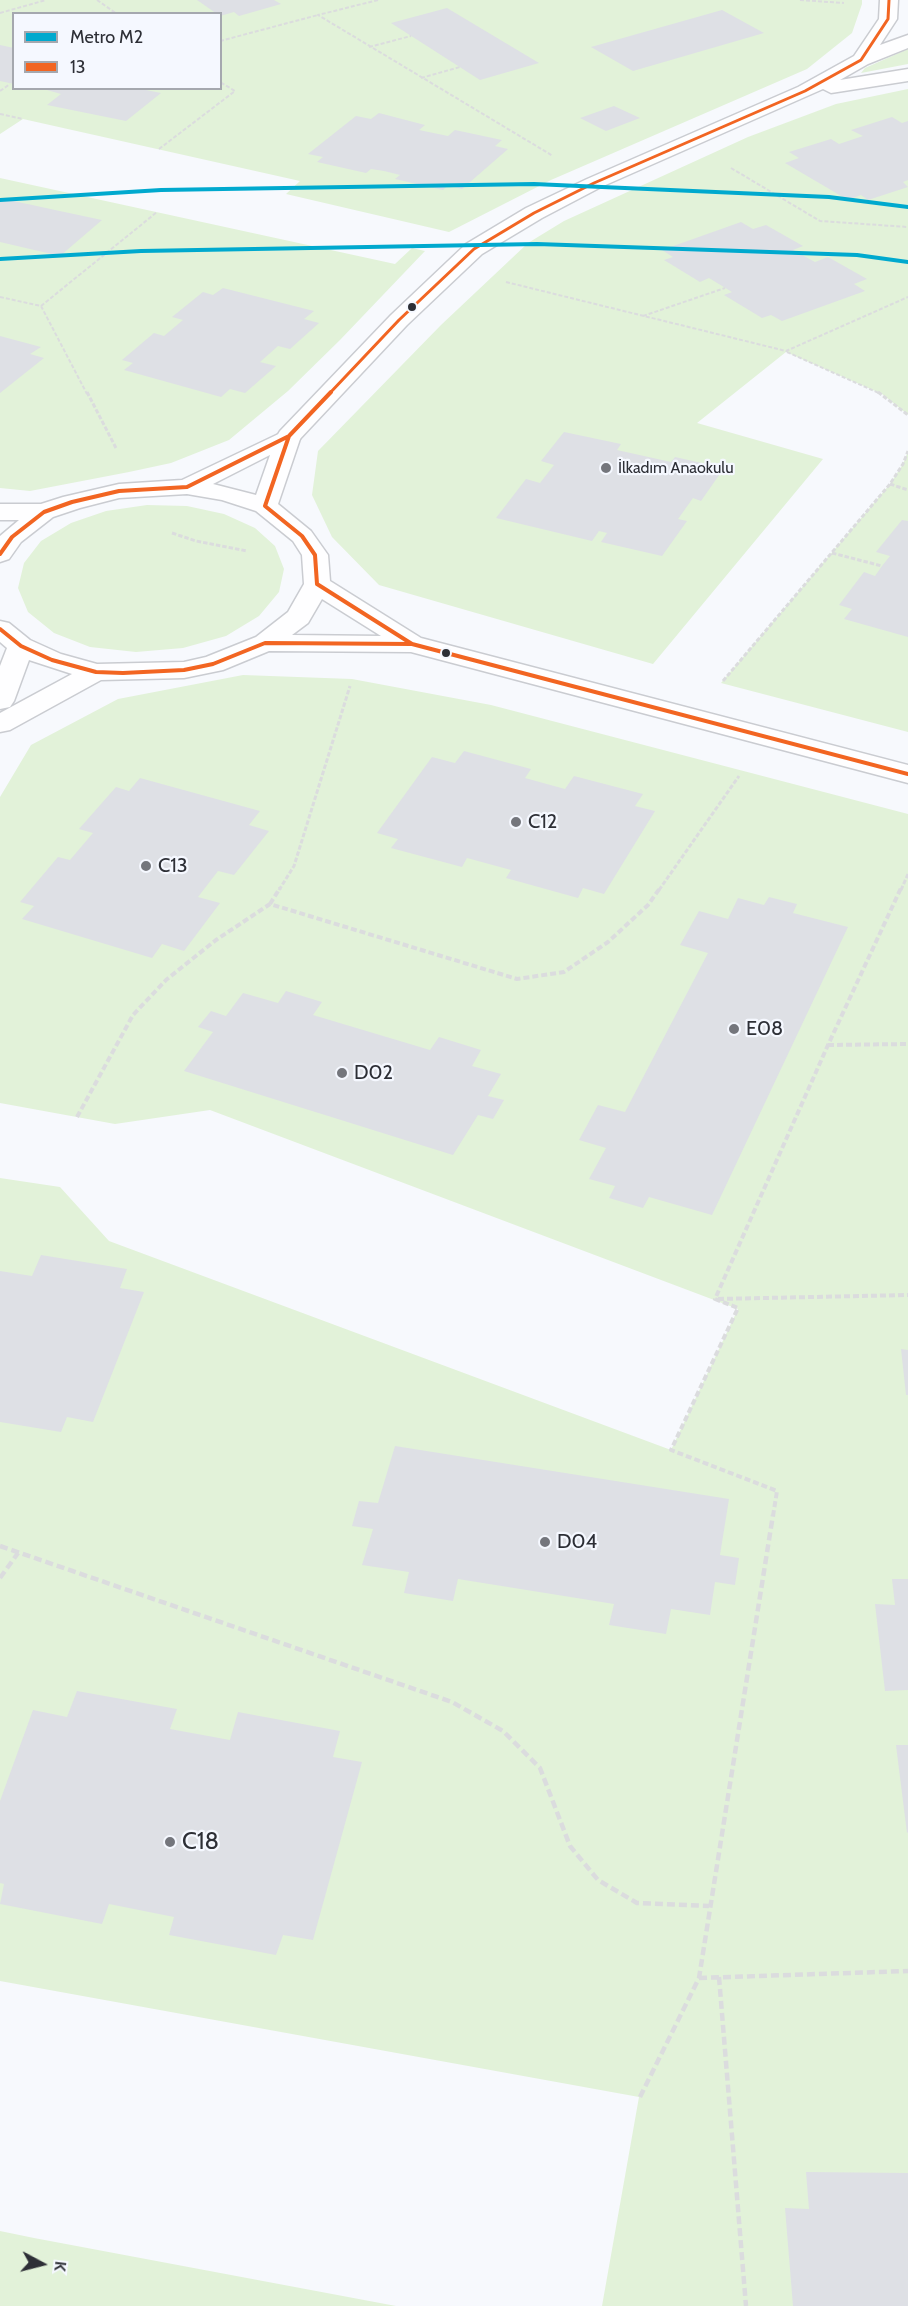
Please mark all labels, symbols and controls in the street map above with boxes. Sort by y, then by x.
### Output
legend [12,12,222,90]
text: Metro M2 [70,26,143,48]
text: 13 [70,56,86,78]
unlabelled marker [406,301,418,313]
place label: İlkadım Anaokulu [618,458,734,478]
marker: İlkadım Anaokulu [599,461,613,475]
unlabelled marker [440,647,452,659]
place label: C12 [528,810,557,834]
marker: C12 [509,815,523,829]
place label: C13 [158,854,188,878]
marker: C13 [139,859,153,873]
place label: E08 [746,1017,783,1041]
marker: E08 [727,1022,741,1036]
place label: D02 [354,1061,393,1085]
marker: D02 [335,1066,349,1080]
place label: D04 [557,1530,597,1554]
marker: D04 [538,1535,552,1549]
place label: C18 [182,1828,219,1856]
marker: C18 [163,1835,177,1849]
north arrow [12,2234,72,2294]
text: K [50,2260,70,2272]

